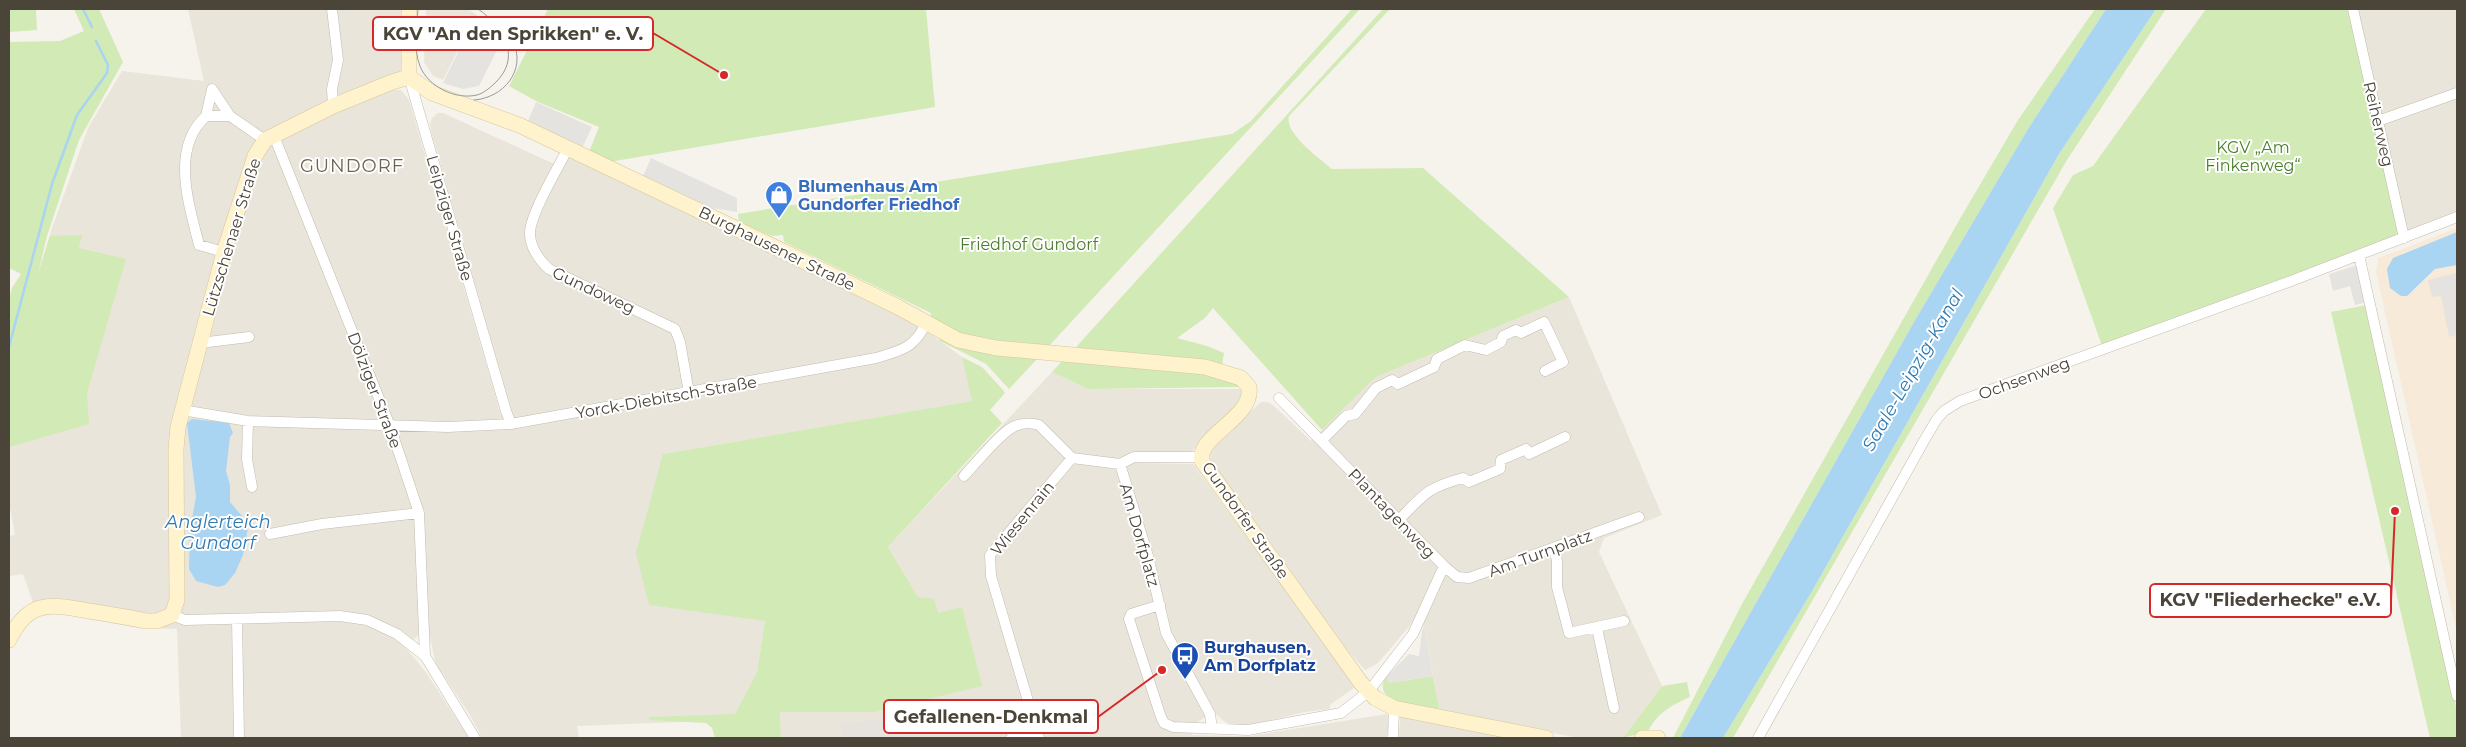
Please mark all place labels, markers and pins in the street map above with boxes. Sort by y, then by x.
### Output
callout: KGV "An den Sprikken" e. V. [373,17,653,50]
place label: Blumenhaus Am Gundorfer Friedhof [798,177,960,214]
shop icon: Blumenhaus Am Gundorfer Friedhof [764,180,794,219]
callout: KGV "Fliederhecke" e.V. [2150,584,2391,617]
place label: Burghausen, Am Dorfplatz [1203,638,1316,675]
bus stop icon: Burghausen, Am Dorfplatz [1170,641,1200,680]
callout: Gefallenen-Denkmal [884,700,1098,733]

